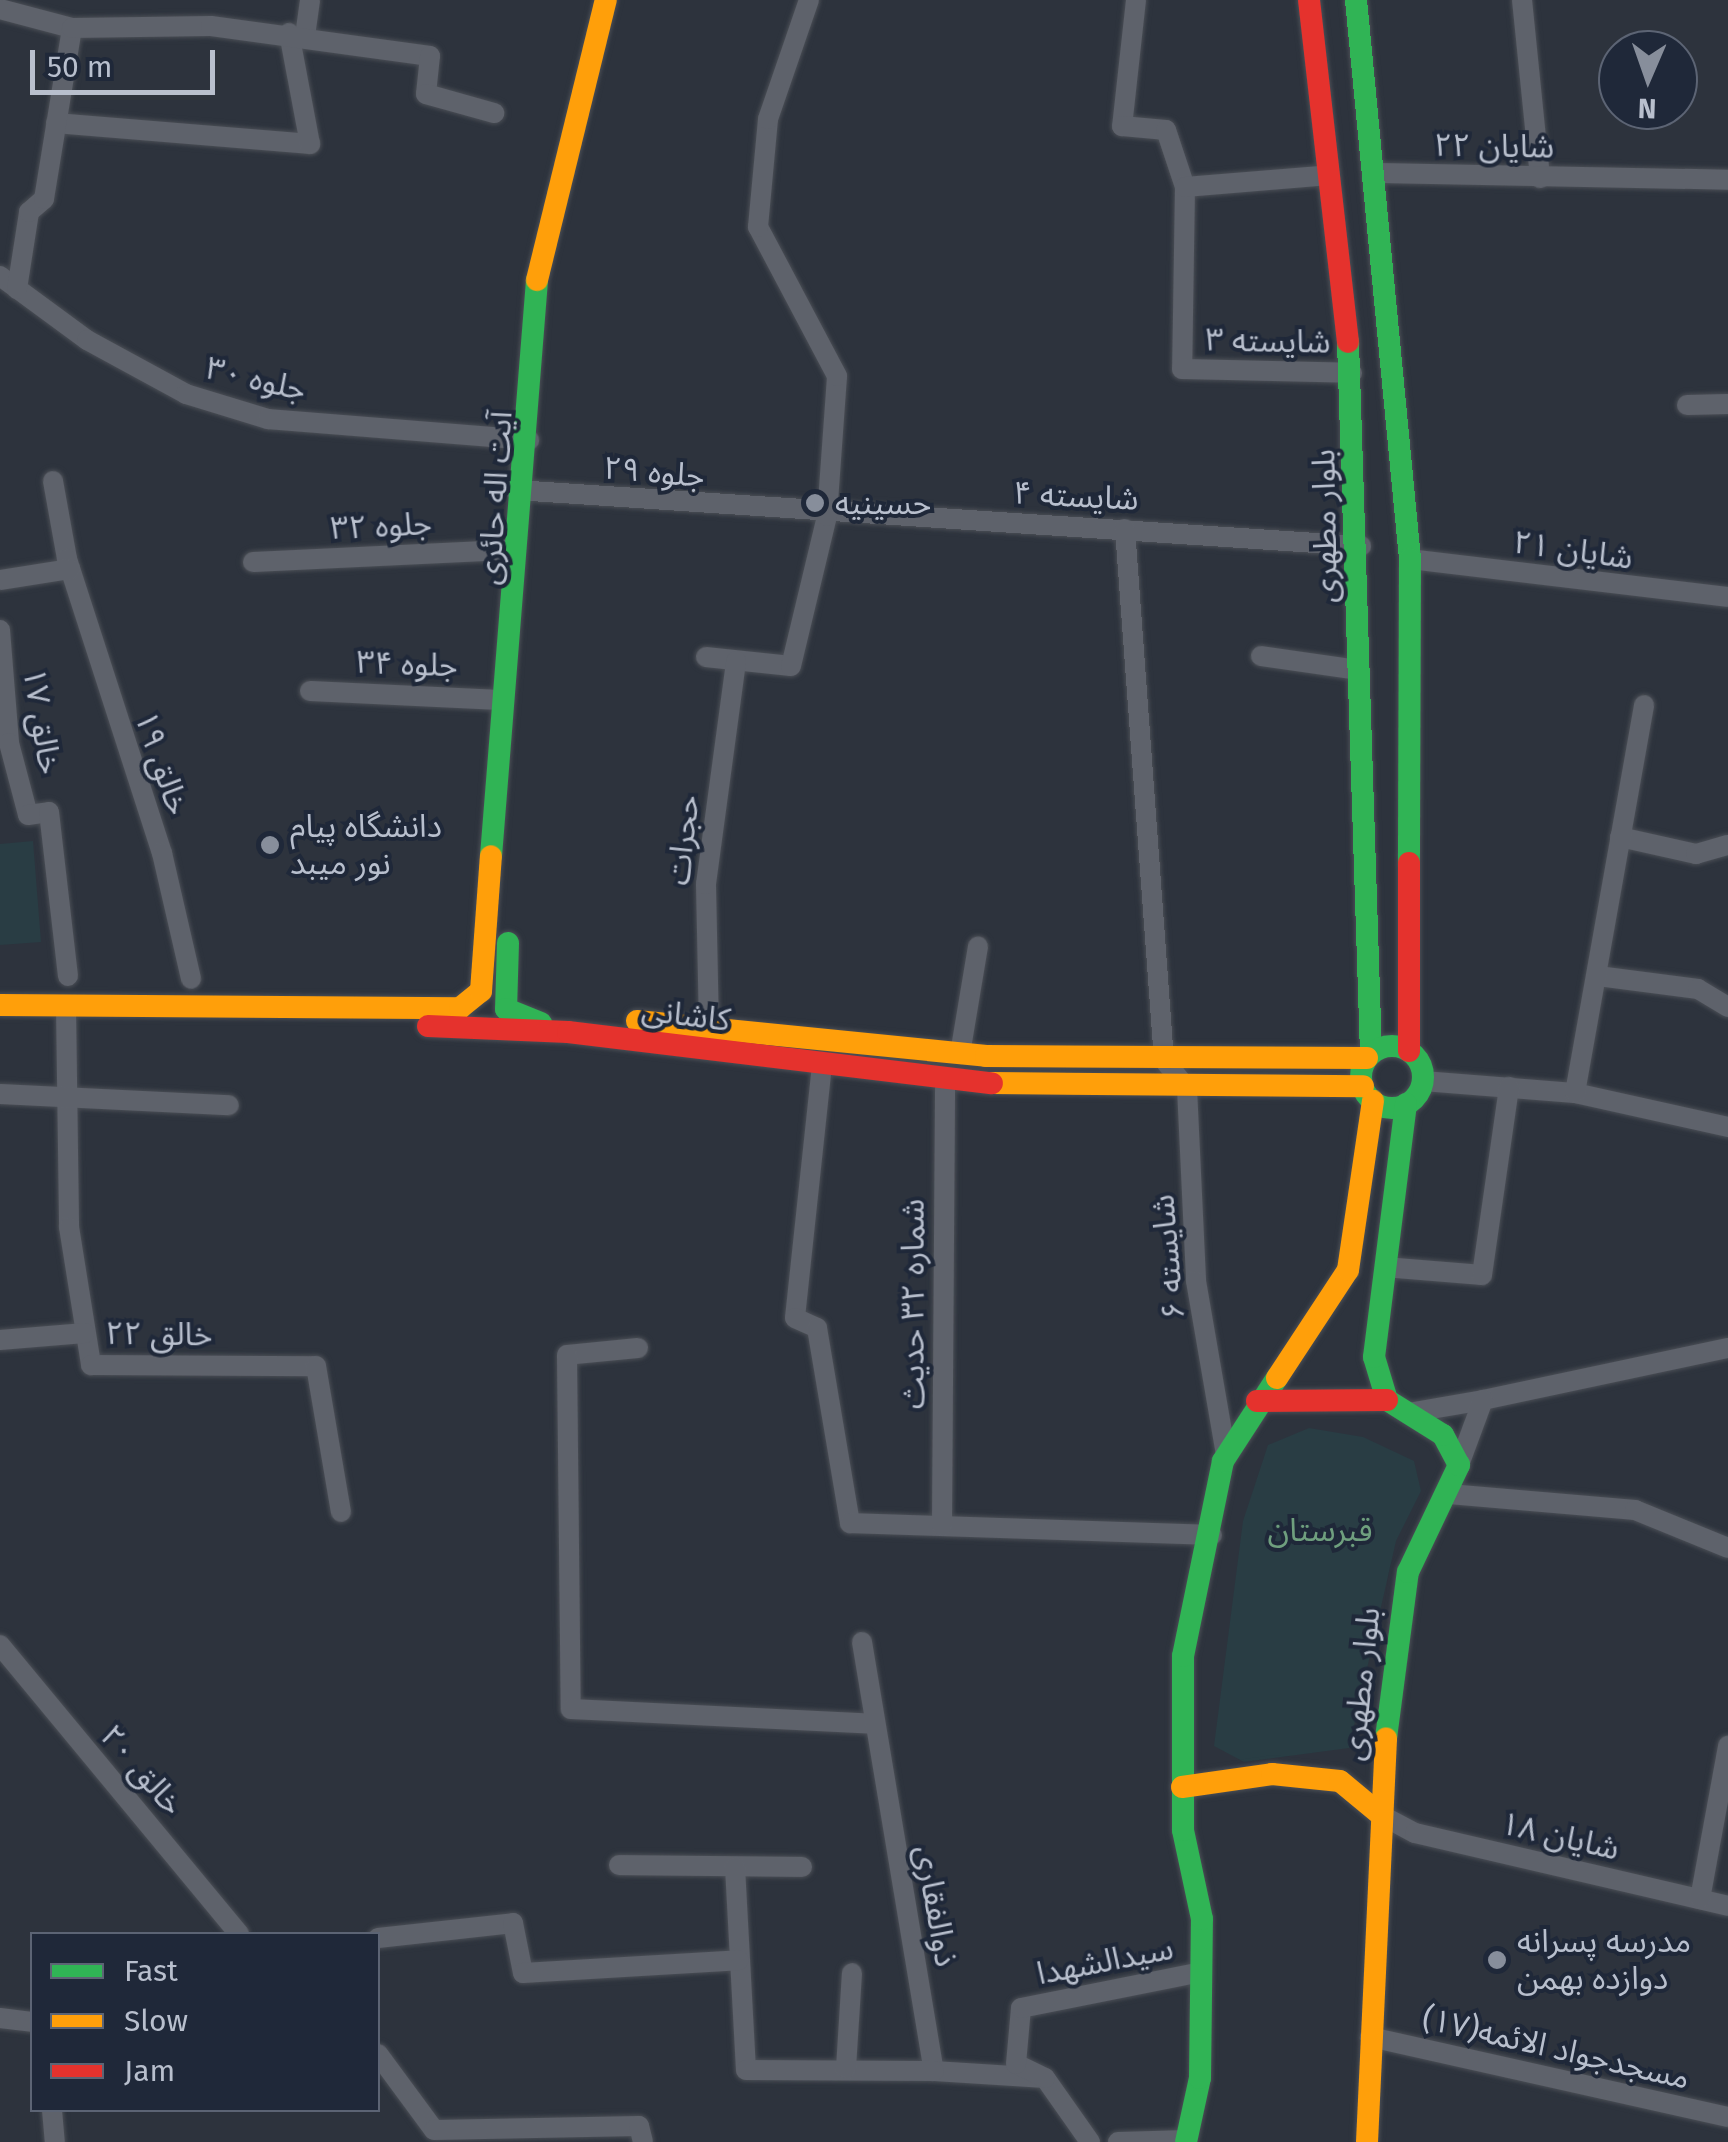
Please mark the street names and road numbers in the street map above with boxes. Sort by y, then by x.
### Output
street label: شایان ۲۲ [1434,126,1554,166]
street label: شایسته ۳ [1205,321,1331,361]
street label: جلوه ۳۰ [202,349,310,409]
street label: آیت اله حائری [470,410,520,586]
street label: جلوه ۲۹ [602,448,706,496]
street label: بلوار مطهری [1304,449,1346,603]
street label: شایسته ۴ [1012,474,1140,518]
street label: جلوه ۳۲ [329,504,433,548]
street label: شایان ۲۱ [1511,523,1635,577]
street label: جلوه ۳۴ [356,643,458,685]
street label: خالق ۱۷ [15,665,69,777]
street label: خالق ۱۹ [126,706,198,820]
street label: حجرات [658,793,708,887]
street label: کاشانی [639,991,733,1039]
street label: شایسته ۶ [1143,1193,1193,1321]
street label: شماره ۳۲ حدیث [894,1199,932,1409]
street label: خالق ۲۲ [105,1314,213,1354]
street label: بلوار مطهری [1334,1605,1388,1763]
street label: خالق ۲۰ [92,1717,192,1823]
street label: شایان ۱۸ [1497,1804,1623,1868]
street label: ذوالفقاری [906,1842,966,1970]
street label: سیدالشهدا [1034,1929,1176,1993]
street label: مسجدجواد الائمه(۱۷) [1419,1999,1693,2097]

